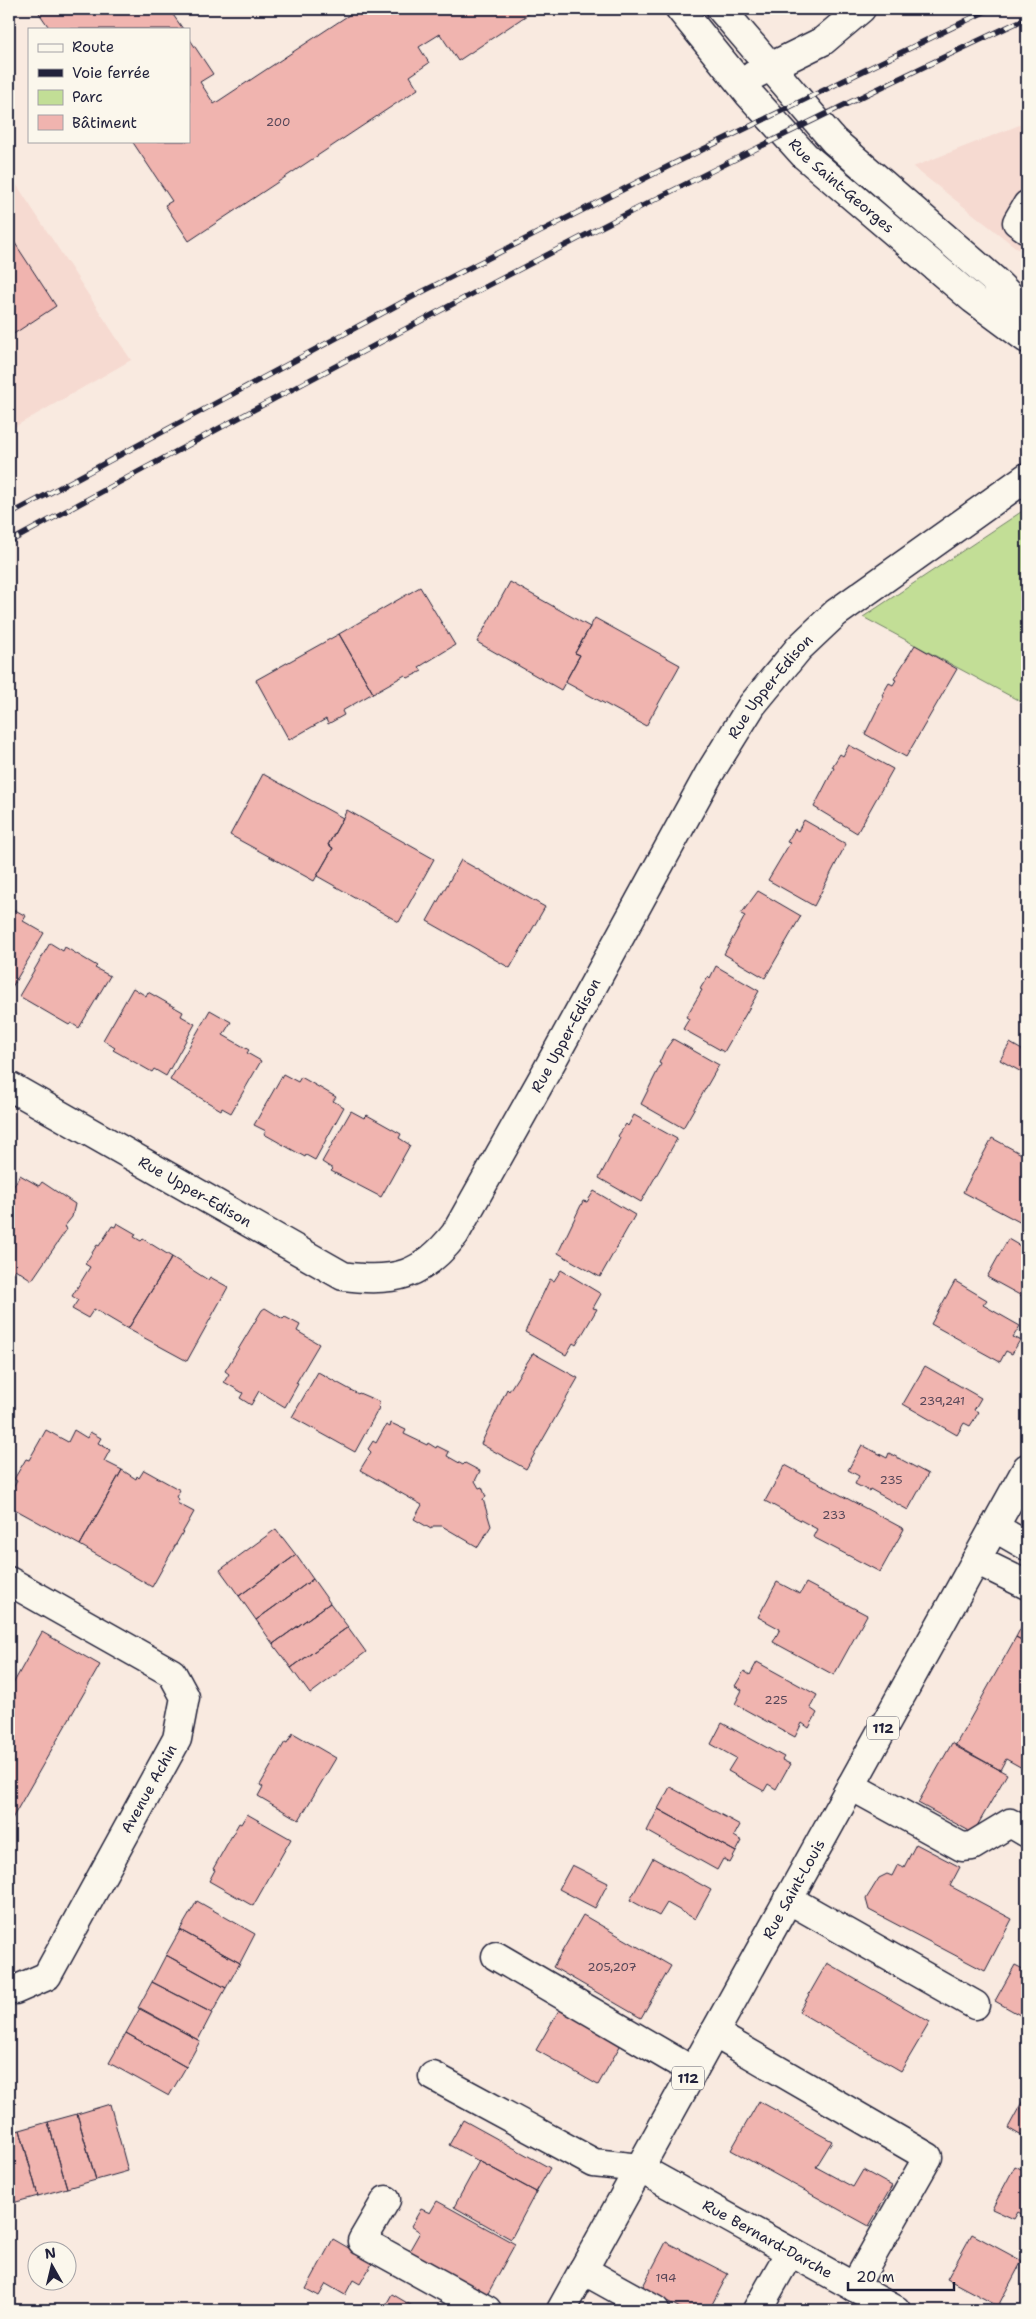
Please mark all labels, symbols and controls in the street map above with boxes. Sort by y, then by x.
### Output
legend [28,28,190,142]
text: Route [72,37,114,57]
text: Voie ferrée [72,63,150,83]
text: Parc [72,87,103,107]
text: Bâtiment [72,113,137,133]
house number: 200 [266,114,290,130]
street label: Rue Saint-Georges [784,134,898,238]
street label: Rue Upper-Edison [723,630,817,743]
street label: Rue Upper-Edison [526,975,605,1096]
street label: Rue Upper-Edison [135,1152,255,1232]
house number: 239,241 [919,1393,965,1409]
house number: 235 [879,1472,903,1488]
house number: 233 [822,1507,846,1523]
house number: 225 [764,1692,788,1708]
road number: 112 [867,1716,899,1740]
street label: Avenue Achin [116,1741,182,1837]
street label: Rue Saint-Louis [758,1836,830,1943]
house number: 205,207 [587,1959,637,1975]
road number: 112 [672,2066,704,2090]
street label: Rue Bernard-Darche [699,2195,836,2283]
north arrow [28,2242,78,2292]
text: N [43,2243,57,2263]
scale bar [848,2259,955,2291]
text: 20 m [856,2267,895,2287]
house number: 194 [656,2270,676,2286]

